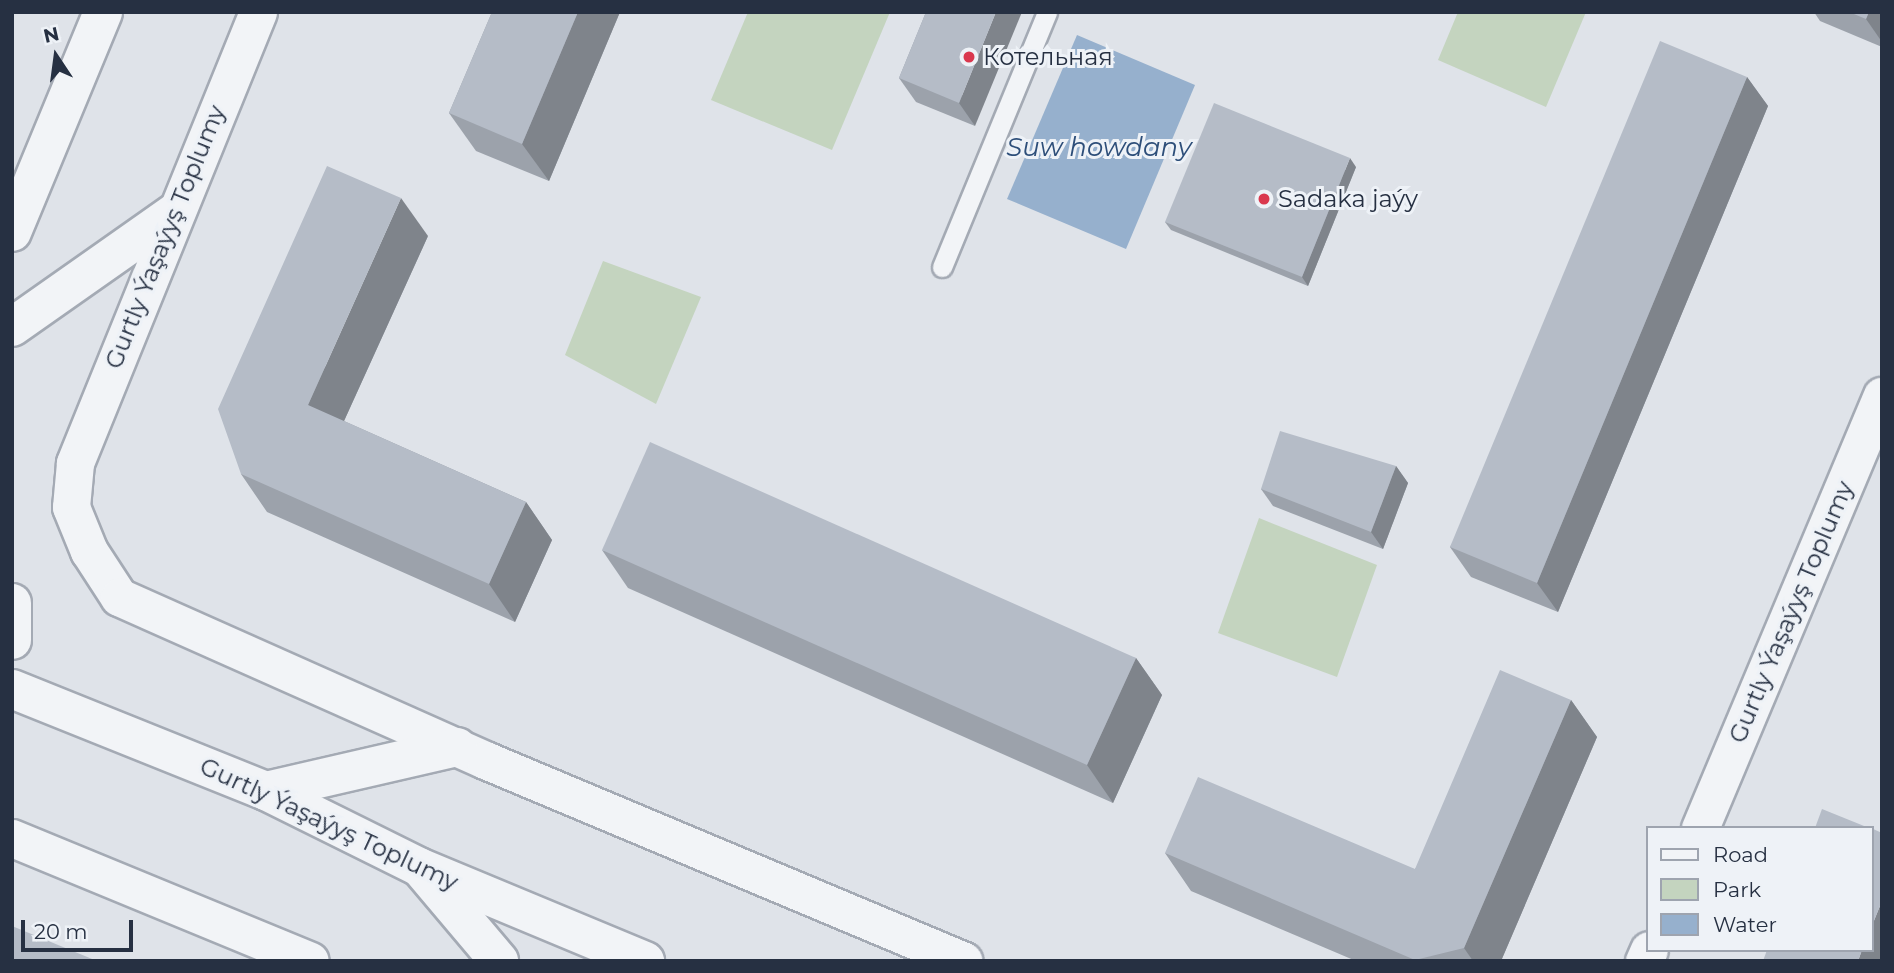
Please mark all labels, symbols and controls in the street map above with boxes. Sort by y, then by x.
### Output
north arrow [21,21,91,91]
text: N [41,22,61,48]
place label: Котельная [983,43,1113,71]
marker: Котельная [961,49,977,65]
street label: Gurtly Ýaşaýyş Toplumy [99,101,231,373]
water label: Suw howdany [1006,132,1192,164]
place label: Sadaka jaýy [1278,185,1418,213]
marker: Sadaka jaýy [1256,191,1272,207]
street label: Gurtly Ýaşaýyş Toplumy [1723,477,1859,747]
street label: Gurtly Ýaşaýyş Toplumy [195,751,463,897]
legend [1646,826,1873,952]
text: Road [1713,842,1768,867]
text: Park [1713,877,1761,902]
scale bar [24,906,136,950]
text: Water [1713,912,1777,937]
text: 20 m [34,919,88,944]

